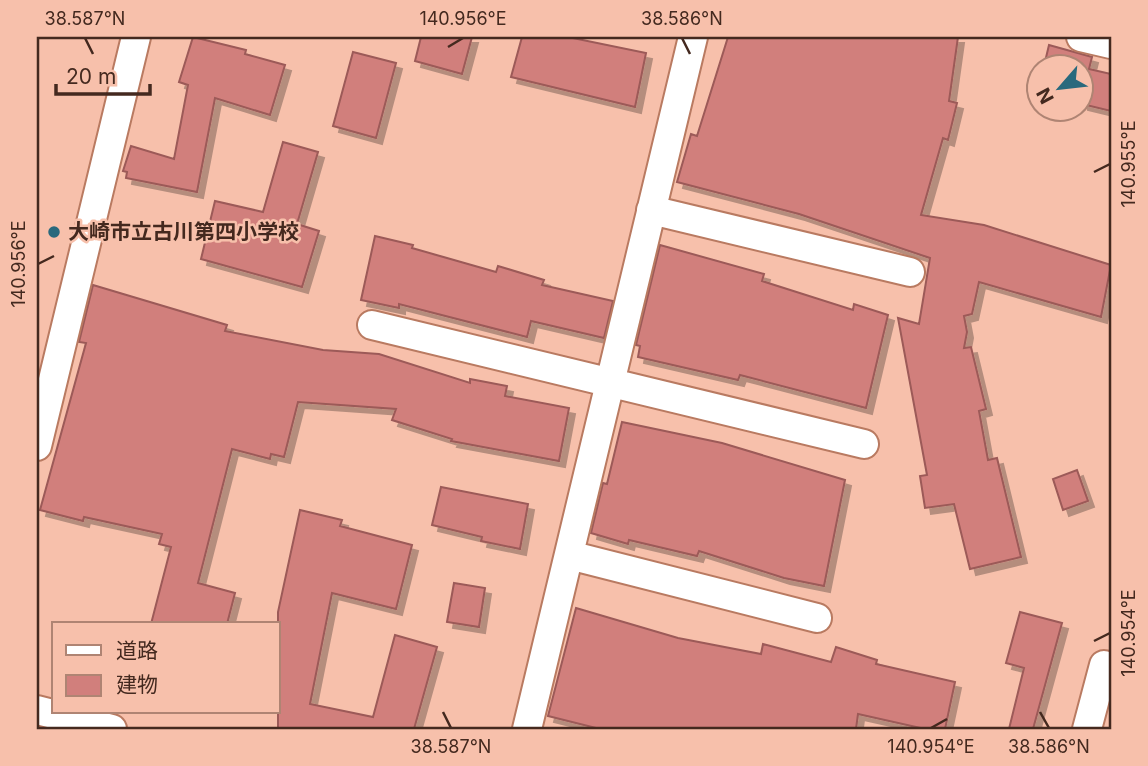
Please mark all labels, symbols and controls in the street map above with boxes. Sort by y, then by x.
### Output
text: 38.587°N [45,8,125,29]
text: 140.956°E [419,8,507,29]
text: 38.586°N [641,8,723,29]
scale bar [56,52,150,96]
north arrow [1026,52,1096,122]
text: 20 m [66,64,116,89]
text: N [1032,84,1059,108]
text: 140.955°E [1118,121,1139,207]
place label: 大崎市立古川第四小学校 [68,219,299,244]
text: 140.956°E [8,220,29,308]
marker: 大崎市立古川第四小学校 [46,224,62,240]
text: 140.954°E [1118,589,1139,677]
legend [52,622,280,714]
text: 道路 [116,638,158,663]
text: 建物 [116,672,158,697]
text: 38.587°N [411,736,491,757]
text: 140.954°E [887,736,975,757]
text: 38.586°N [1008,736,1090,757]

